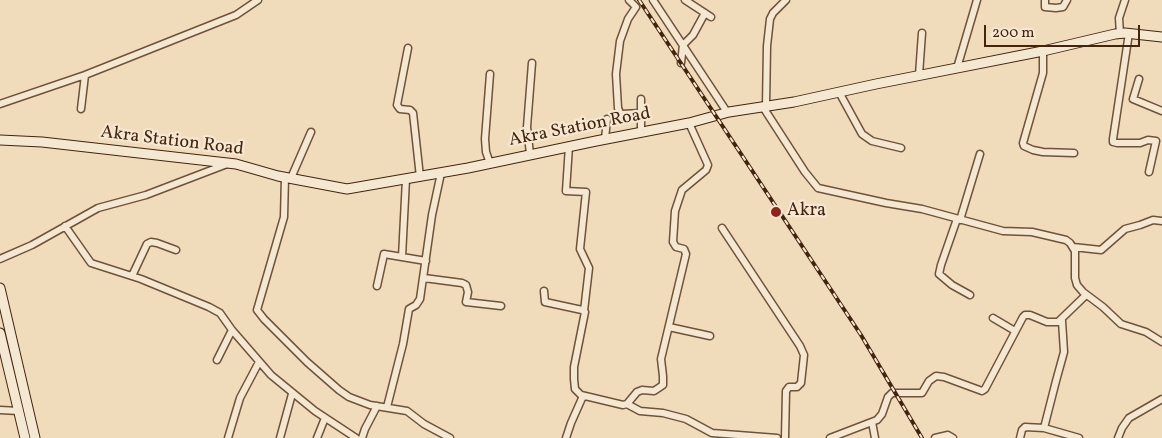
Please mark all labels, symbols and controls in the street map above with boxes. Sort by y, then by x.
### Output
scale bar [987,15,1143,47]
text: 200 m [992,23,1035,44]
street label: Akra Station Road [507,104,653,152]
street label: Akra Station Road [99,123,245,161]
place label: Akra [787,201,826,223]
marker: Akra [769,205,783,219]

